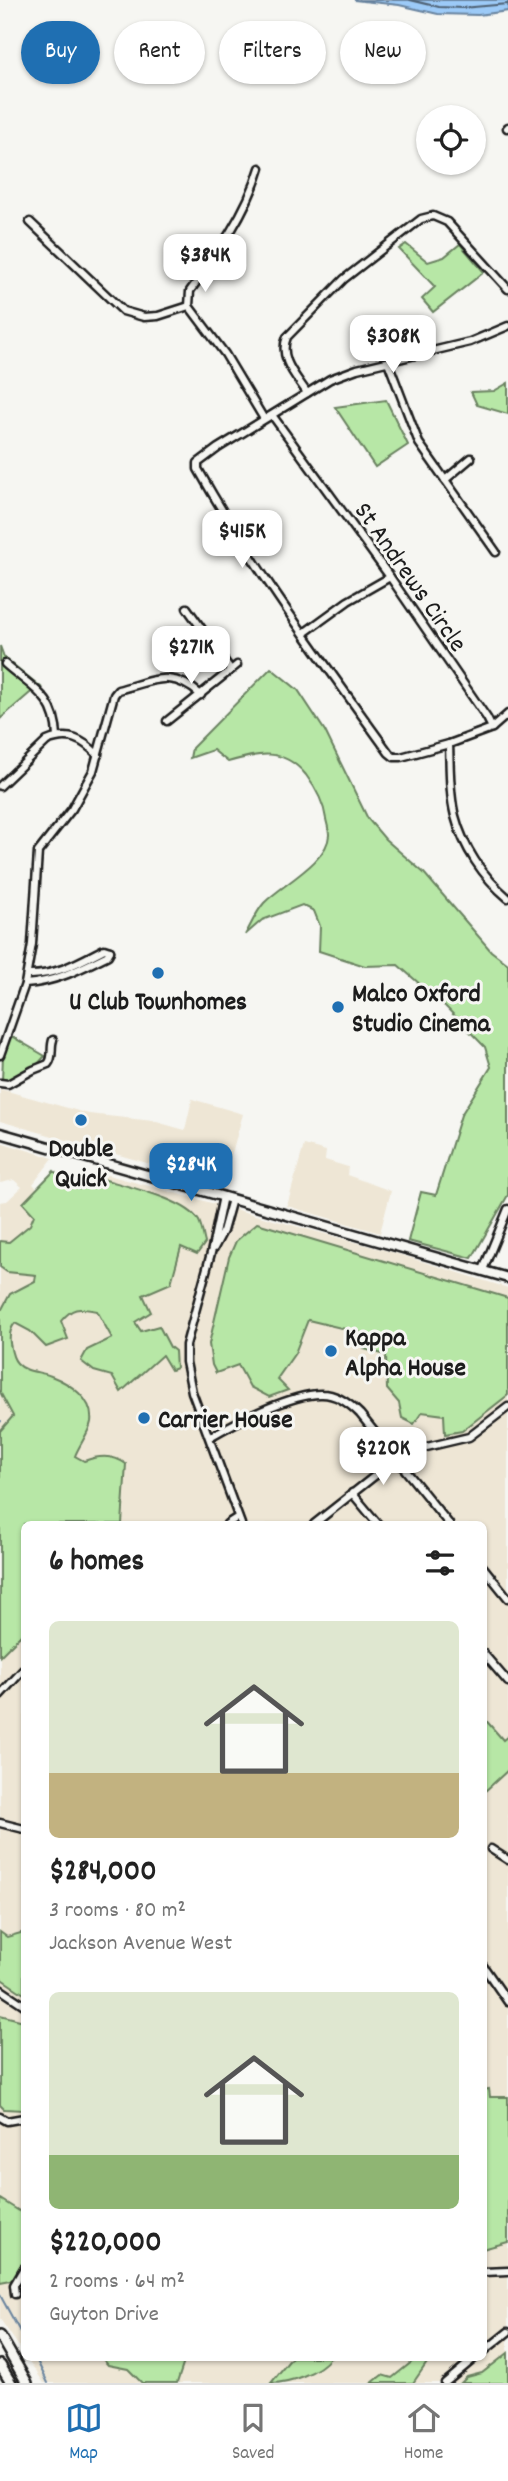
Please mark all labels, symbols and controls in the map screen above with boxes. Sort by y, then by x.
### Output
chip: Buy [21,21,100,84]
chip: Rent [114,21,205,84]
chip: Filters [219,21,326,84]
chip: New [340,21,426,84]
map controls [416,105,486,175]
button: locate [416,105,486,175]
pin: $384K [156,234,254,294]
text: $384K [179,240,231,273]
pin: $308K [344,316,442,375]
text: $308K [366,321,420,354]
street label: St Andrews Circle [344,496,475,660]
pin: $415K [193,510,291,570]
text: $415K [218,516,266,549]
pin: $271K [142,626,240,686]
text: $271K [168,632,214,665]
marker: U Club Townhomes [150,965,166,981]
place label: Malco Oxford Studio Cinema [352,977,491,1044]
place label: U Club Townhomes [69,985,247,1022]
marker: Malco Oxford Studio Cinema [330,999,346,1015]
marker: Double Quick [73,1112,89,1128]
place label: Double Quick [48,1132,114,1199]
pin: $284K [142,1144,240,1203]
text: $284K [165,1149,217,1182]
place label: Kappa Alpha House [345,1321,466,1388]
marker: Kappa Alpha House [323,1343,339,1359]
place label: Carrier House [158,1403,293,1440]
marker: Carrier House [136,1410,152,1426]
pin: $220K [334,1428,432,1487]
text: $220K [356,1433,410,1466]
text: 6 homes [49,1542,144,1585]
icon: filters [421,1544,459,1582]
icon: home [191,1666,317,1792]
text: $284,000 [49,1852,157,1895]
text: 3 rooms · 80 m² [49,1895,186,1928]
text: Jackson Avenue West [49,1928,232,1961]
icon: home [191,2037,317,2163]
text: $220,000 [49,2223,162,2266]
text: 2 rooms · 64 m² [49,2266,185,2299]
text: Guyton Drive [49,2299,159,2332]
tab: Map [65,2399,103,2468]
tab: Saved [232,2399,274,2468]
tab: Home [404,2399,443,2468]

